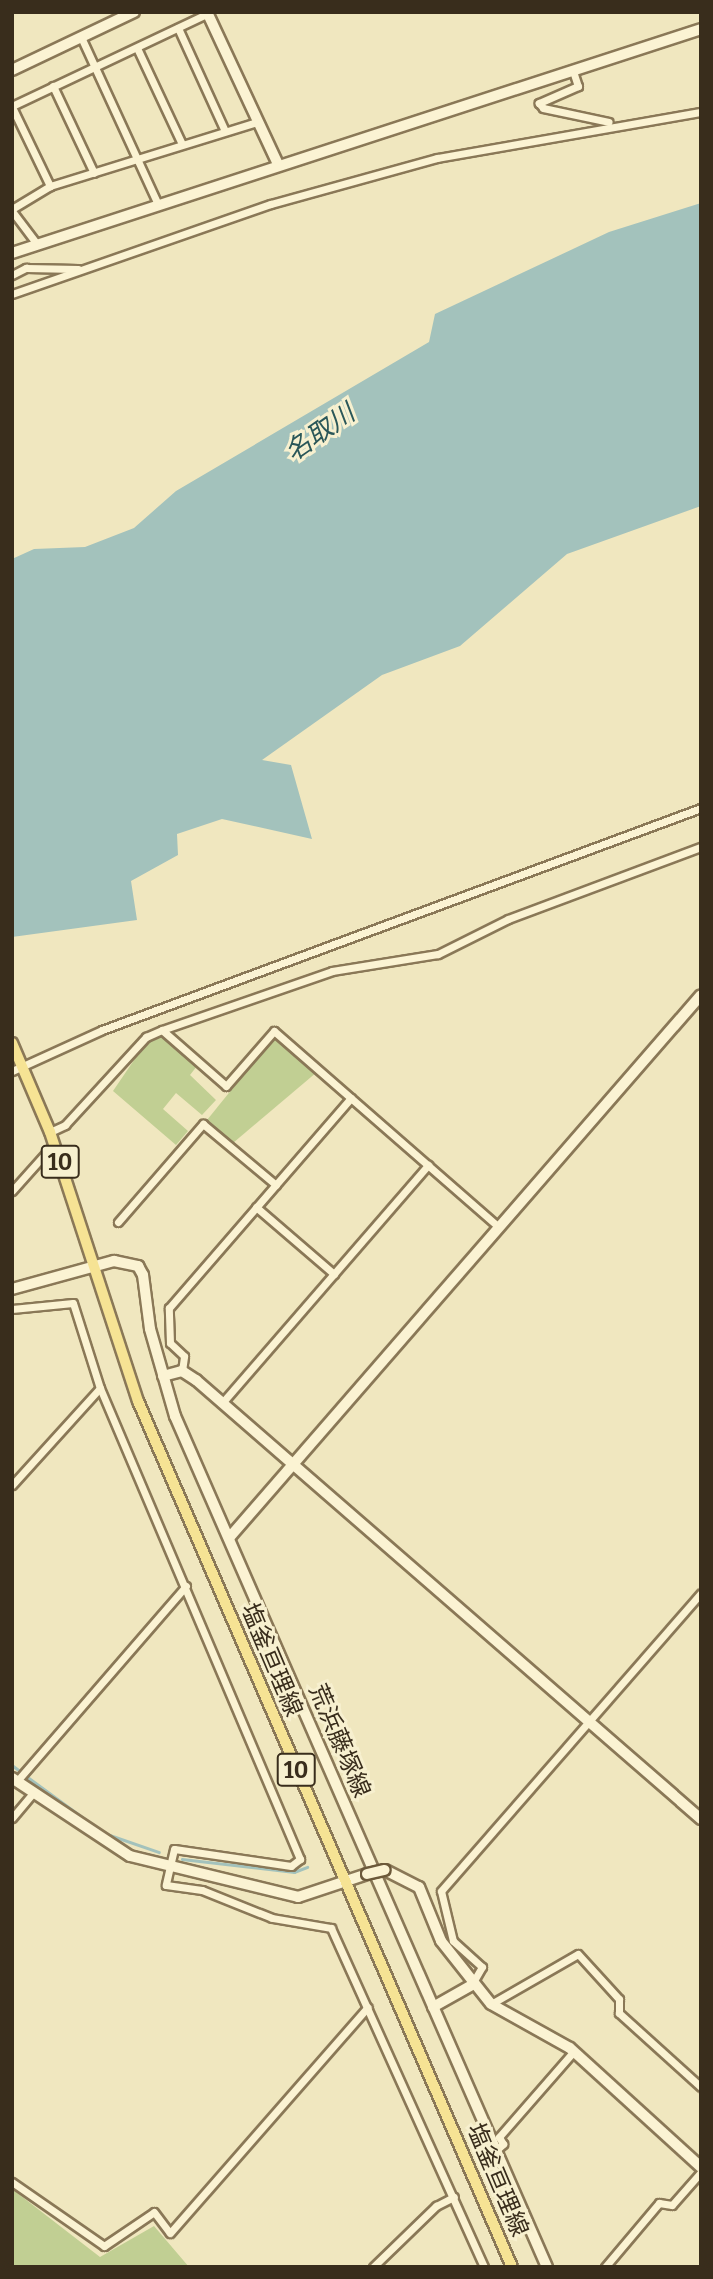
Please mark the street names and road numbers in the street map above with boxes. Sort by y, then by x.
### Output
road number: 10 [39,1142,81,1182]
street label: 塩釜亘理線 [234,1599,308,1721]
street label: 荒浜藤塚線 [302,1680,376,1802]
road number: 10 [275,1750,317,1790]
street label: 塩釜亘理線 [460,2119,534,2241]

